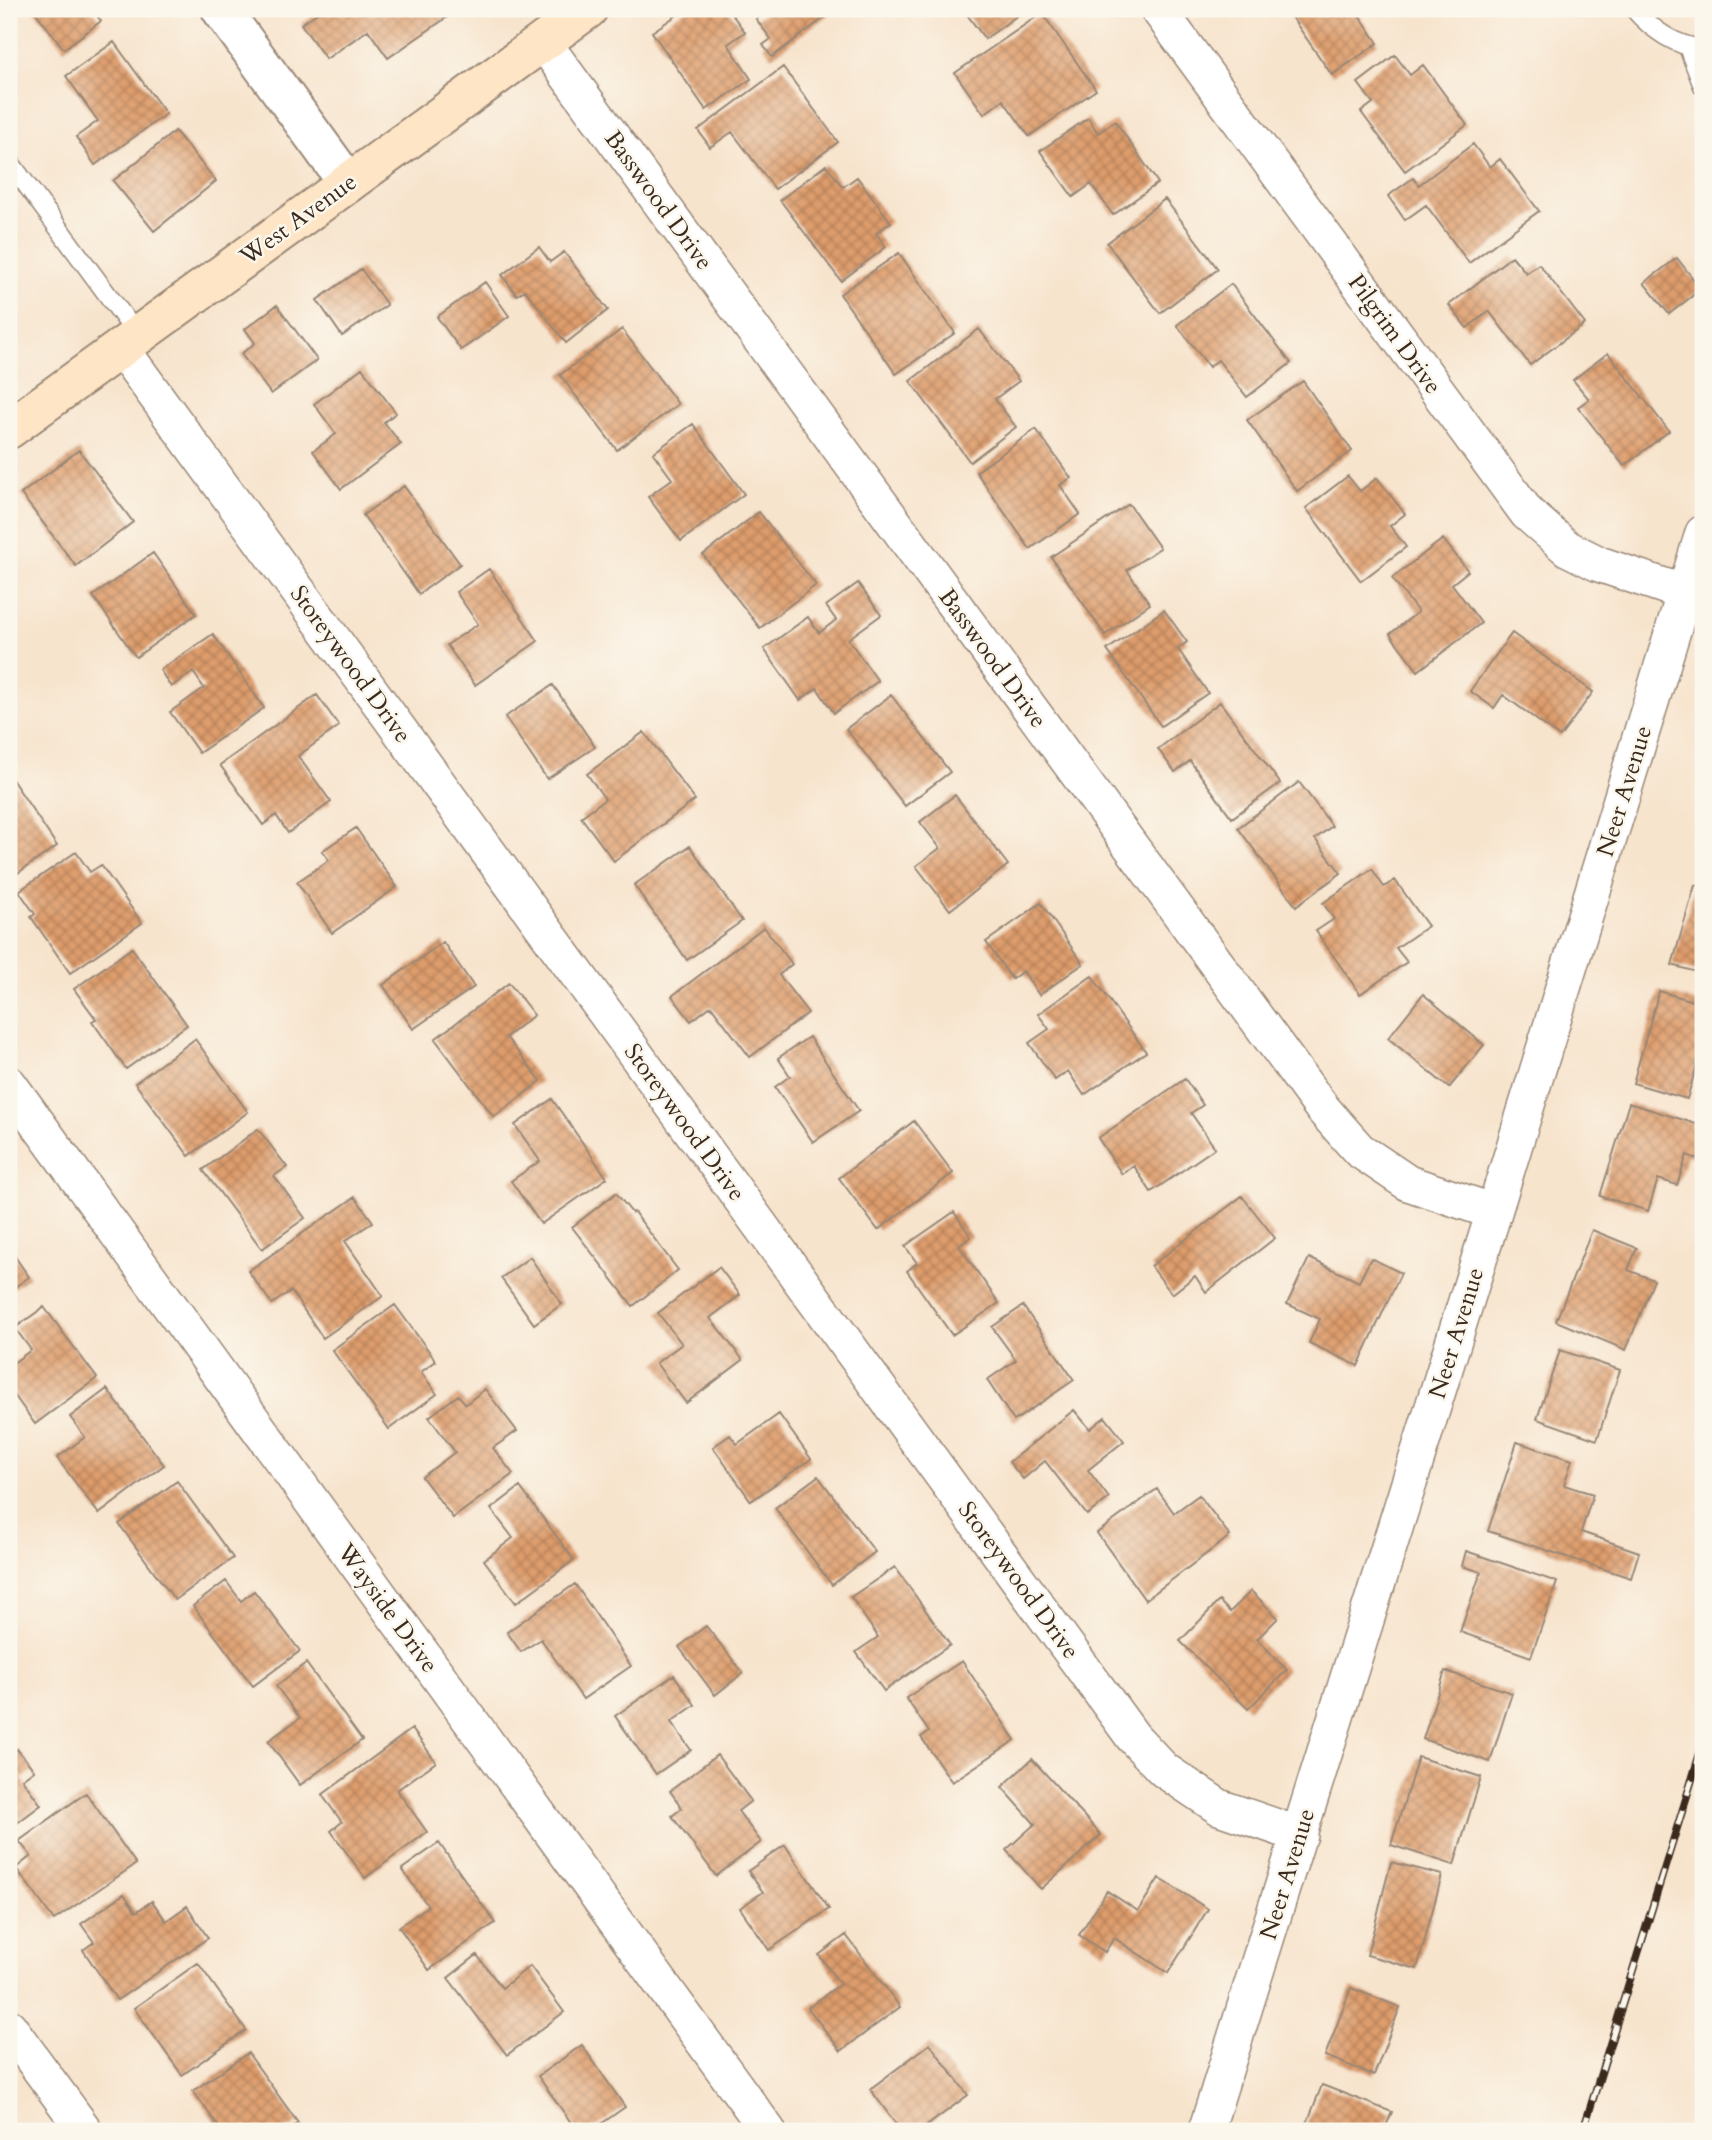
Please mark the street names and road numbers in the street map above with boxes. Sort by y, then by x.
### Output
street label: Basswood Drive [597,124,720,277]
street label: West Avenue [232,166,364,274]
street label: Pilgrim Drive [1340,268,1449,401]
street label: Storeywood Drive [282,579,419,750]
street label: Basswood Drive [931,582,1054,735]
street label: Neer Avenue [1589,722,1660,861]
street label: Storeywood Drive [616,1037,753,1208]
street label: Neer Avenue [1421,1264,1492,1403]
street label: Storeywood Drive [950,1495,1087,1666]
street label: Wayside Drive [329,1536,446,1680]
street label: Neer Avenue [1252,1805,1323,1944]

